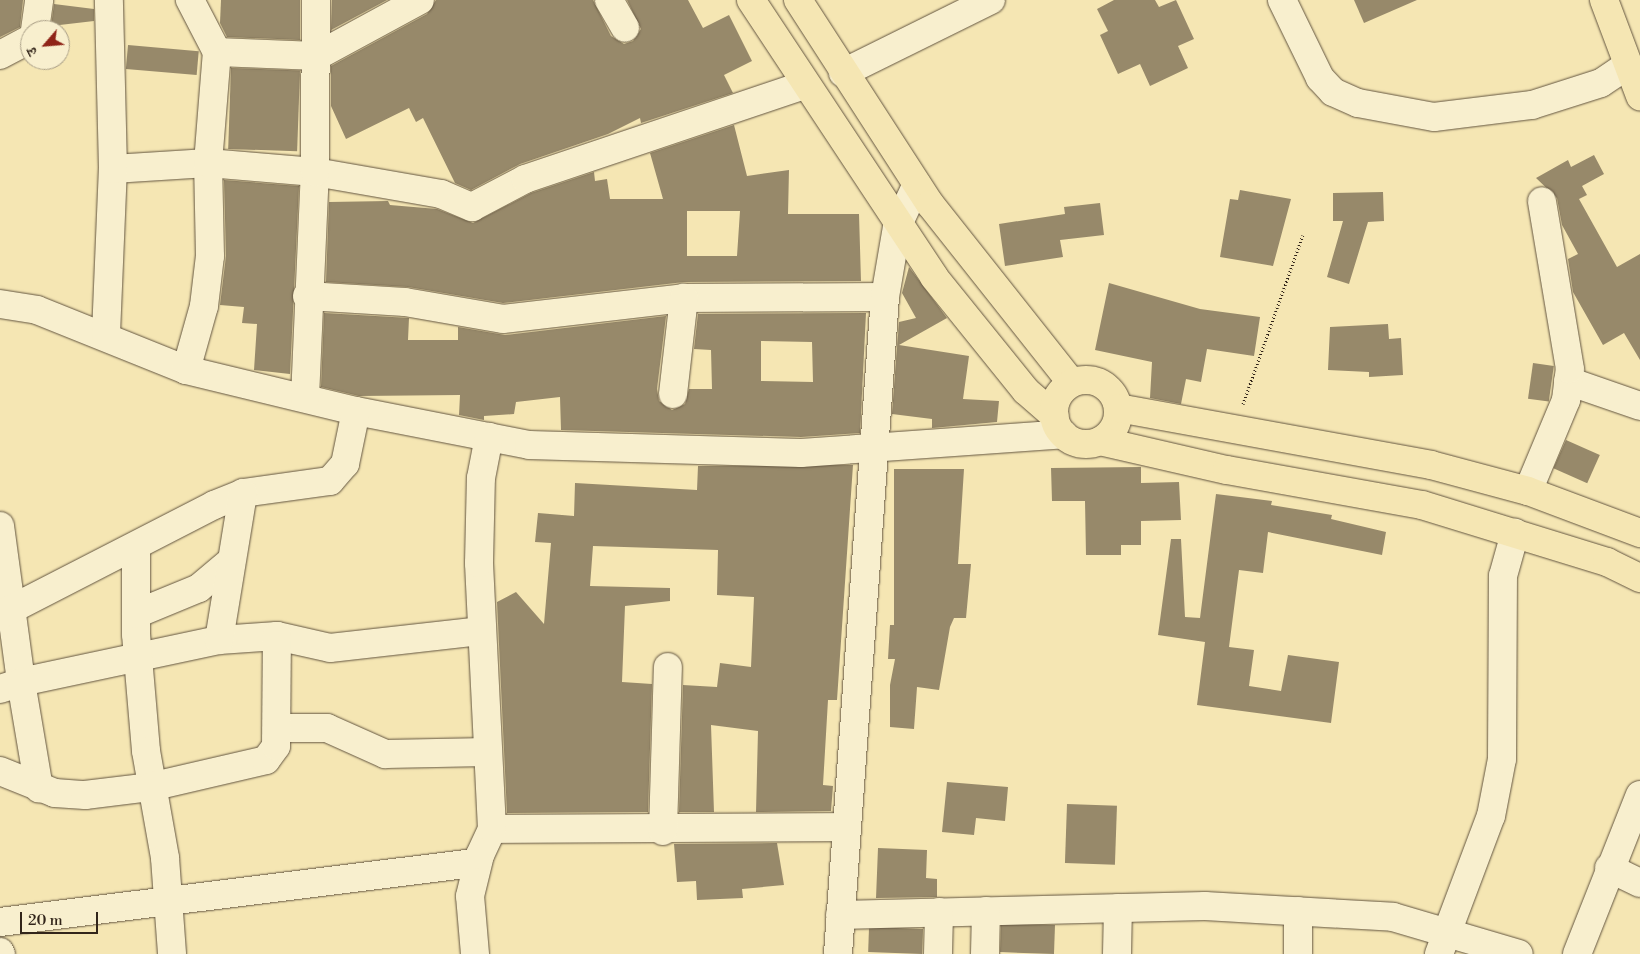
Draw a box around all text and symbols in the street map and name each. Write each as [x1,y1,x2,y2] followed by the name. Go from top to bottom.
[20,20,70,70] north arrow
[23,44,42,59] text: उ
[22,902,100,934] scale bar
[28,911,63,930] text: 20 m

